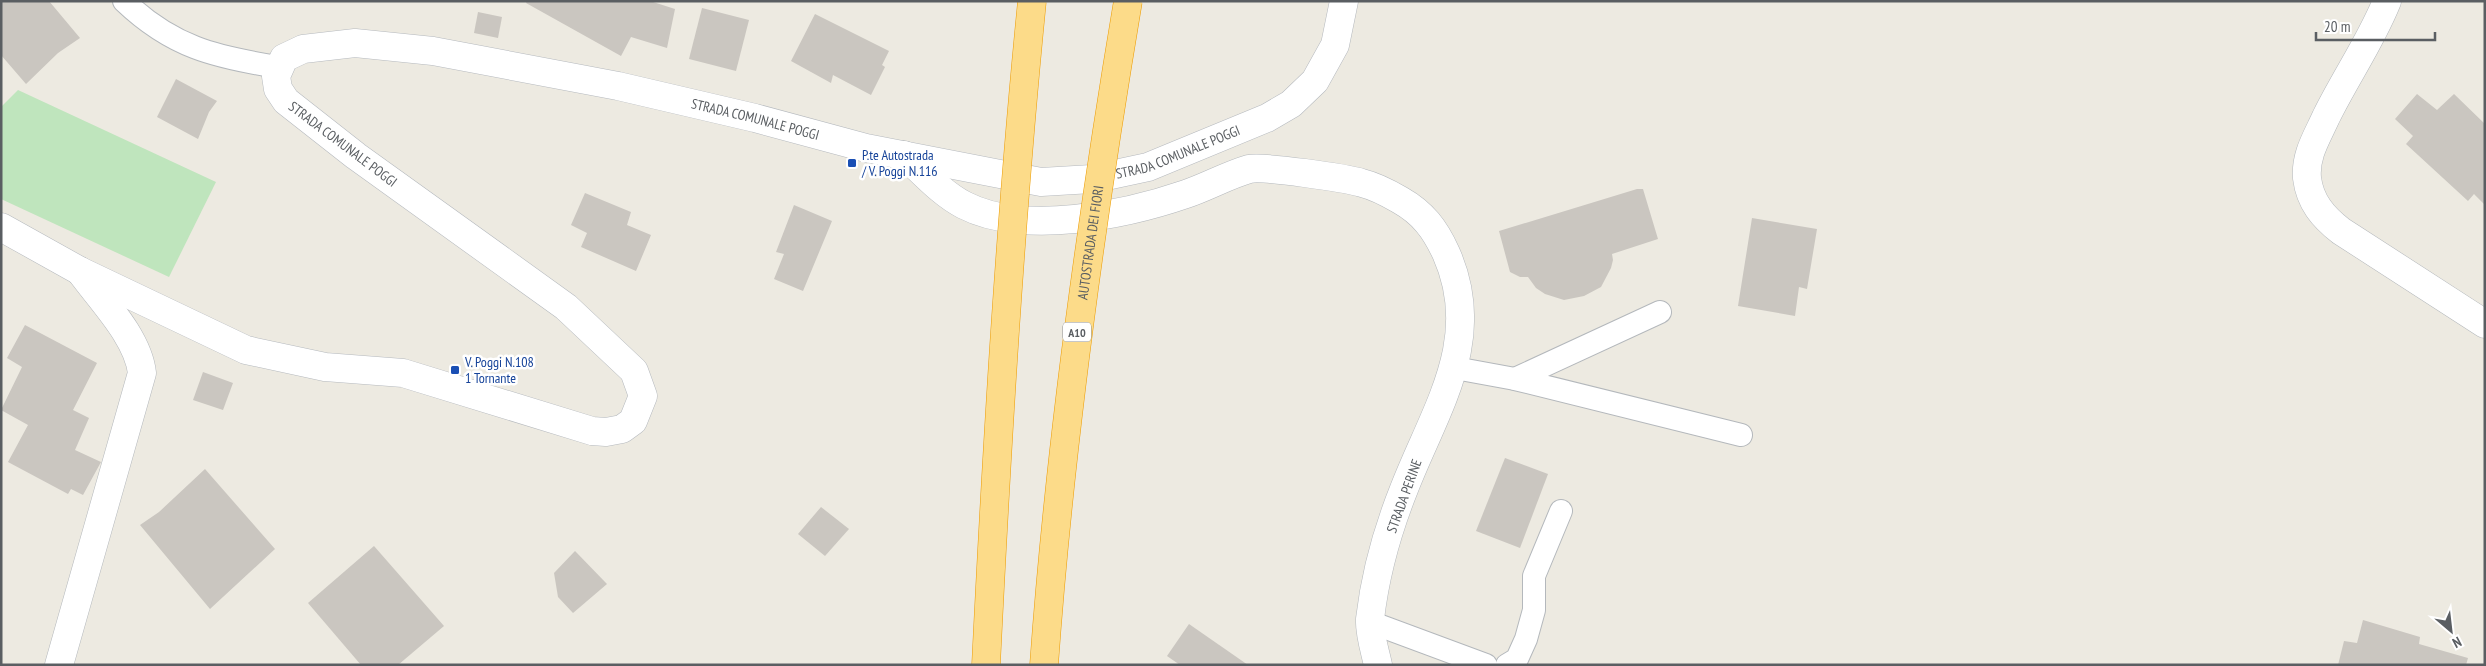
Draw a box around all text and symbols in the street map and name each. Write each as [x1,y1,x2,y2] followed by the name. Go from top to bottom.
[2316,10,2435,42] scale bar
[2324,17,2350,36] text: 20 m
[689,94,821,144] street label: STRADA COMUNALE POGGI
[285,97,401,191] street label: STRADA COMUNALE POGGI
[1114,121,1243,183] street label: STRADA COMUNALE POGGI
[861,146,938,180] place label: P.te Autostrada / V. Poggi N.116
[846,157,858,169] marker: P.te Autostrada / V. Poggi N.116
[1073,184,1107,301] street label: AUTOSTRADA DEI FIORI
[1063,322,1091,342] road number: A10
[464,353,534,387] place label: V. Poggi N.108 1 Tornante
[449,364,461,376] marker: V. Poggi N.108 1 Tornante
[1382,457,1426,535] street label: STRADA PERINE
[2426,606,2476,656] north arrow
[2450,633,2465,652] text: N

